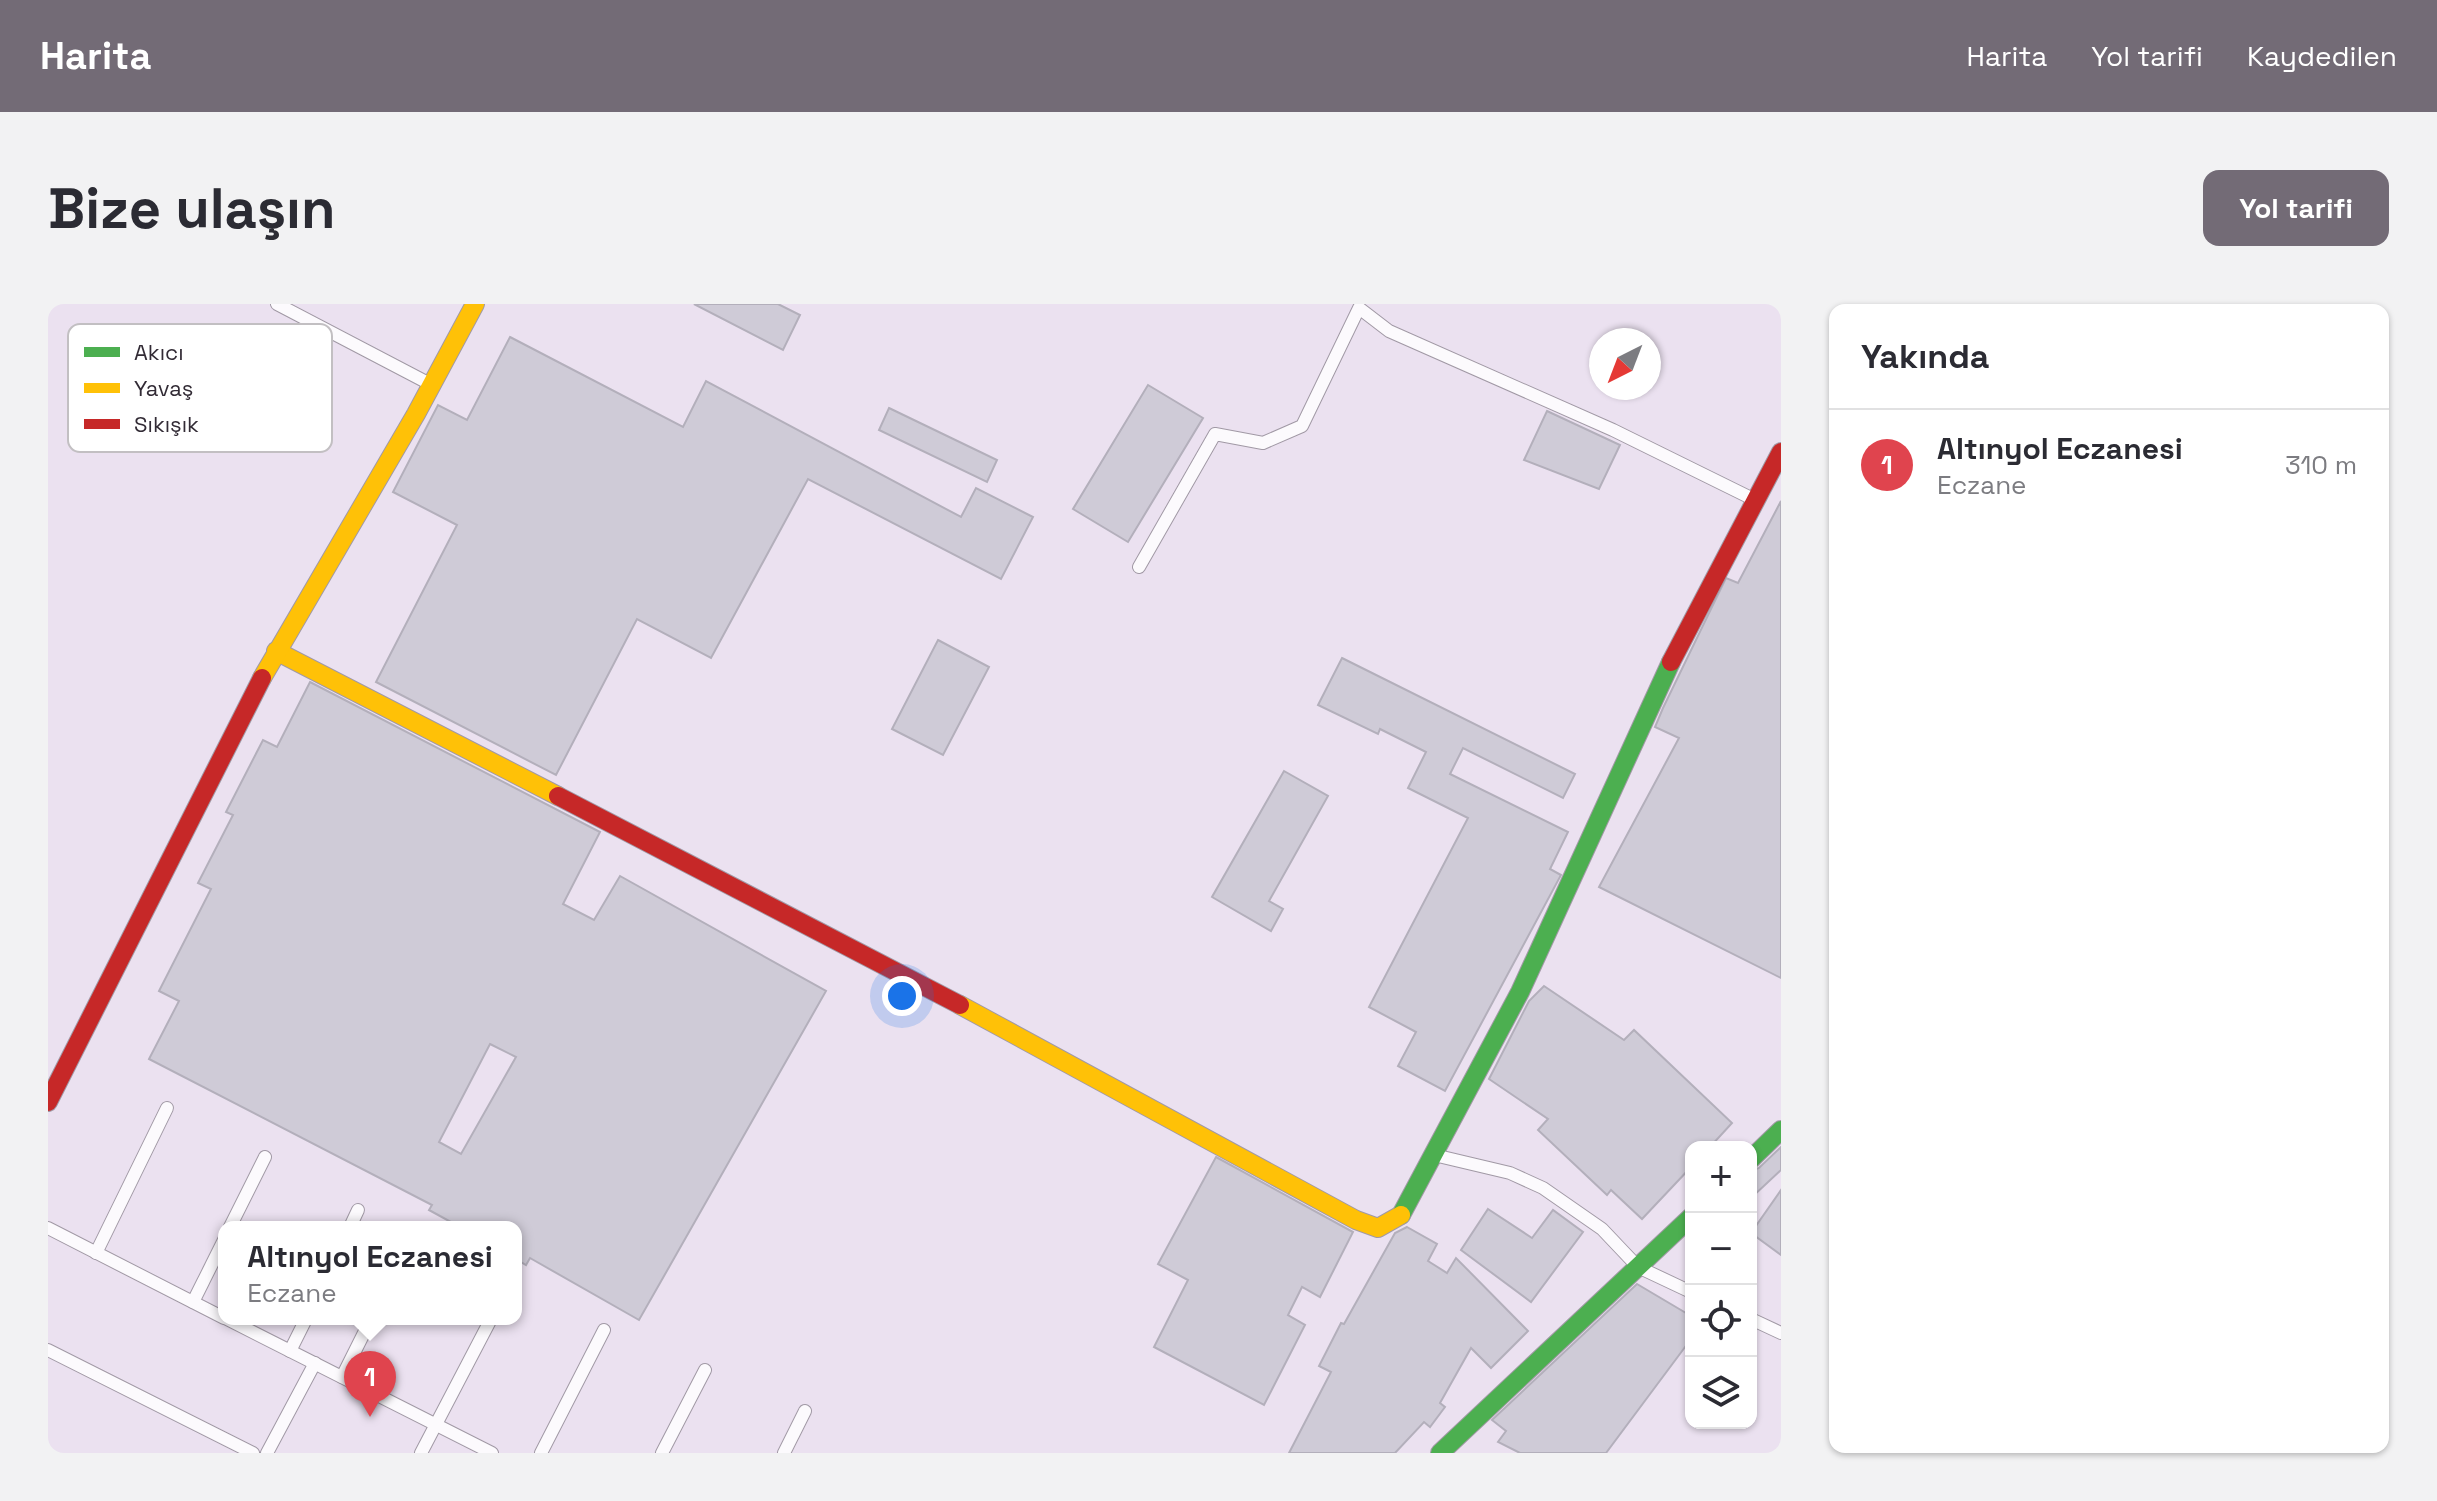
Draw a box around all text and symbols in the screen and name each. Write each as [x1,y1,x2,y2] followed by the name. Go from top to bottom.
[40,32,151,80] text: Harita
[1967,38,2047,74] text: Harita
[2091,38,2203,74] text: Yol tarifi
[2247,38,2397,74] text: Kaydedilen
[2203,170,2389,246] button: Yol tarifi
[48,173,335,244] text: Bize ulaşın
[68,324,332,452] legend
[1589,328,1661,400] north arrow
[1861,335,1990,378] text: Yakında
[134,338,184,366] text: Akıcı
[134,374,193,402] text: Yavaş
[134,410,199,438] text: Sıkışık
[1937,429,2183,468] text: Altınyol Eczanesi
[1881,448,1893,482] text: 1
[2285,448,2357,482] text: 310 m
[1937,468,2026,502] text: Eczane
[882,976,922,1016] your location
[1685,1141,1757,1429] map controls
[1685,1141,1757,1213] button: +
[1685,1213,1757,1285] button: −
[218,1221,522,1325] popup
[247,1237,493,1276] text: Altınyol Eczanesi
[247,1276,337,1310] text: Eczane
[1685,1285,1757,1357] button: locate
[344,1351,396,1417] pin: 1
[1685,1357,1757,1429] button: layers

